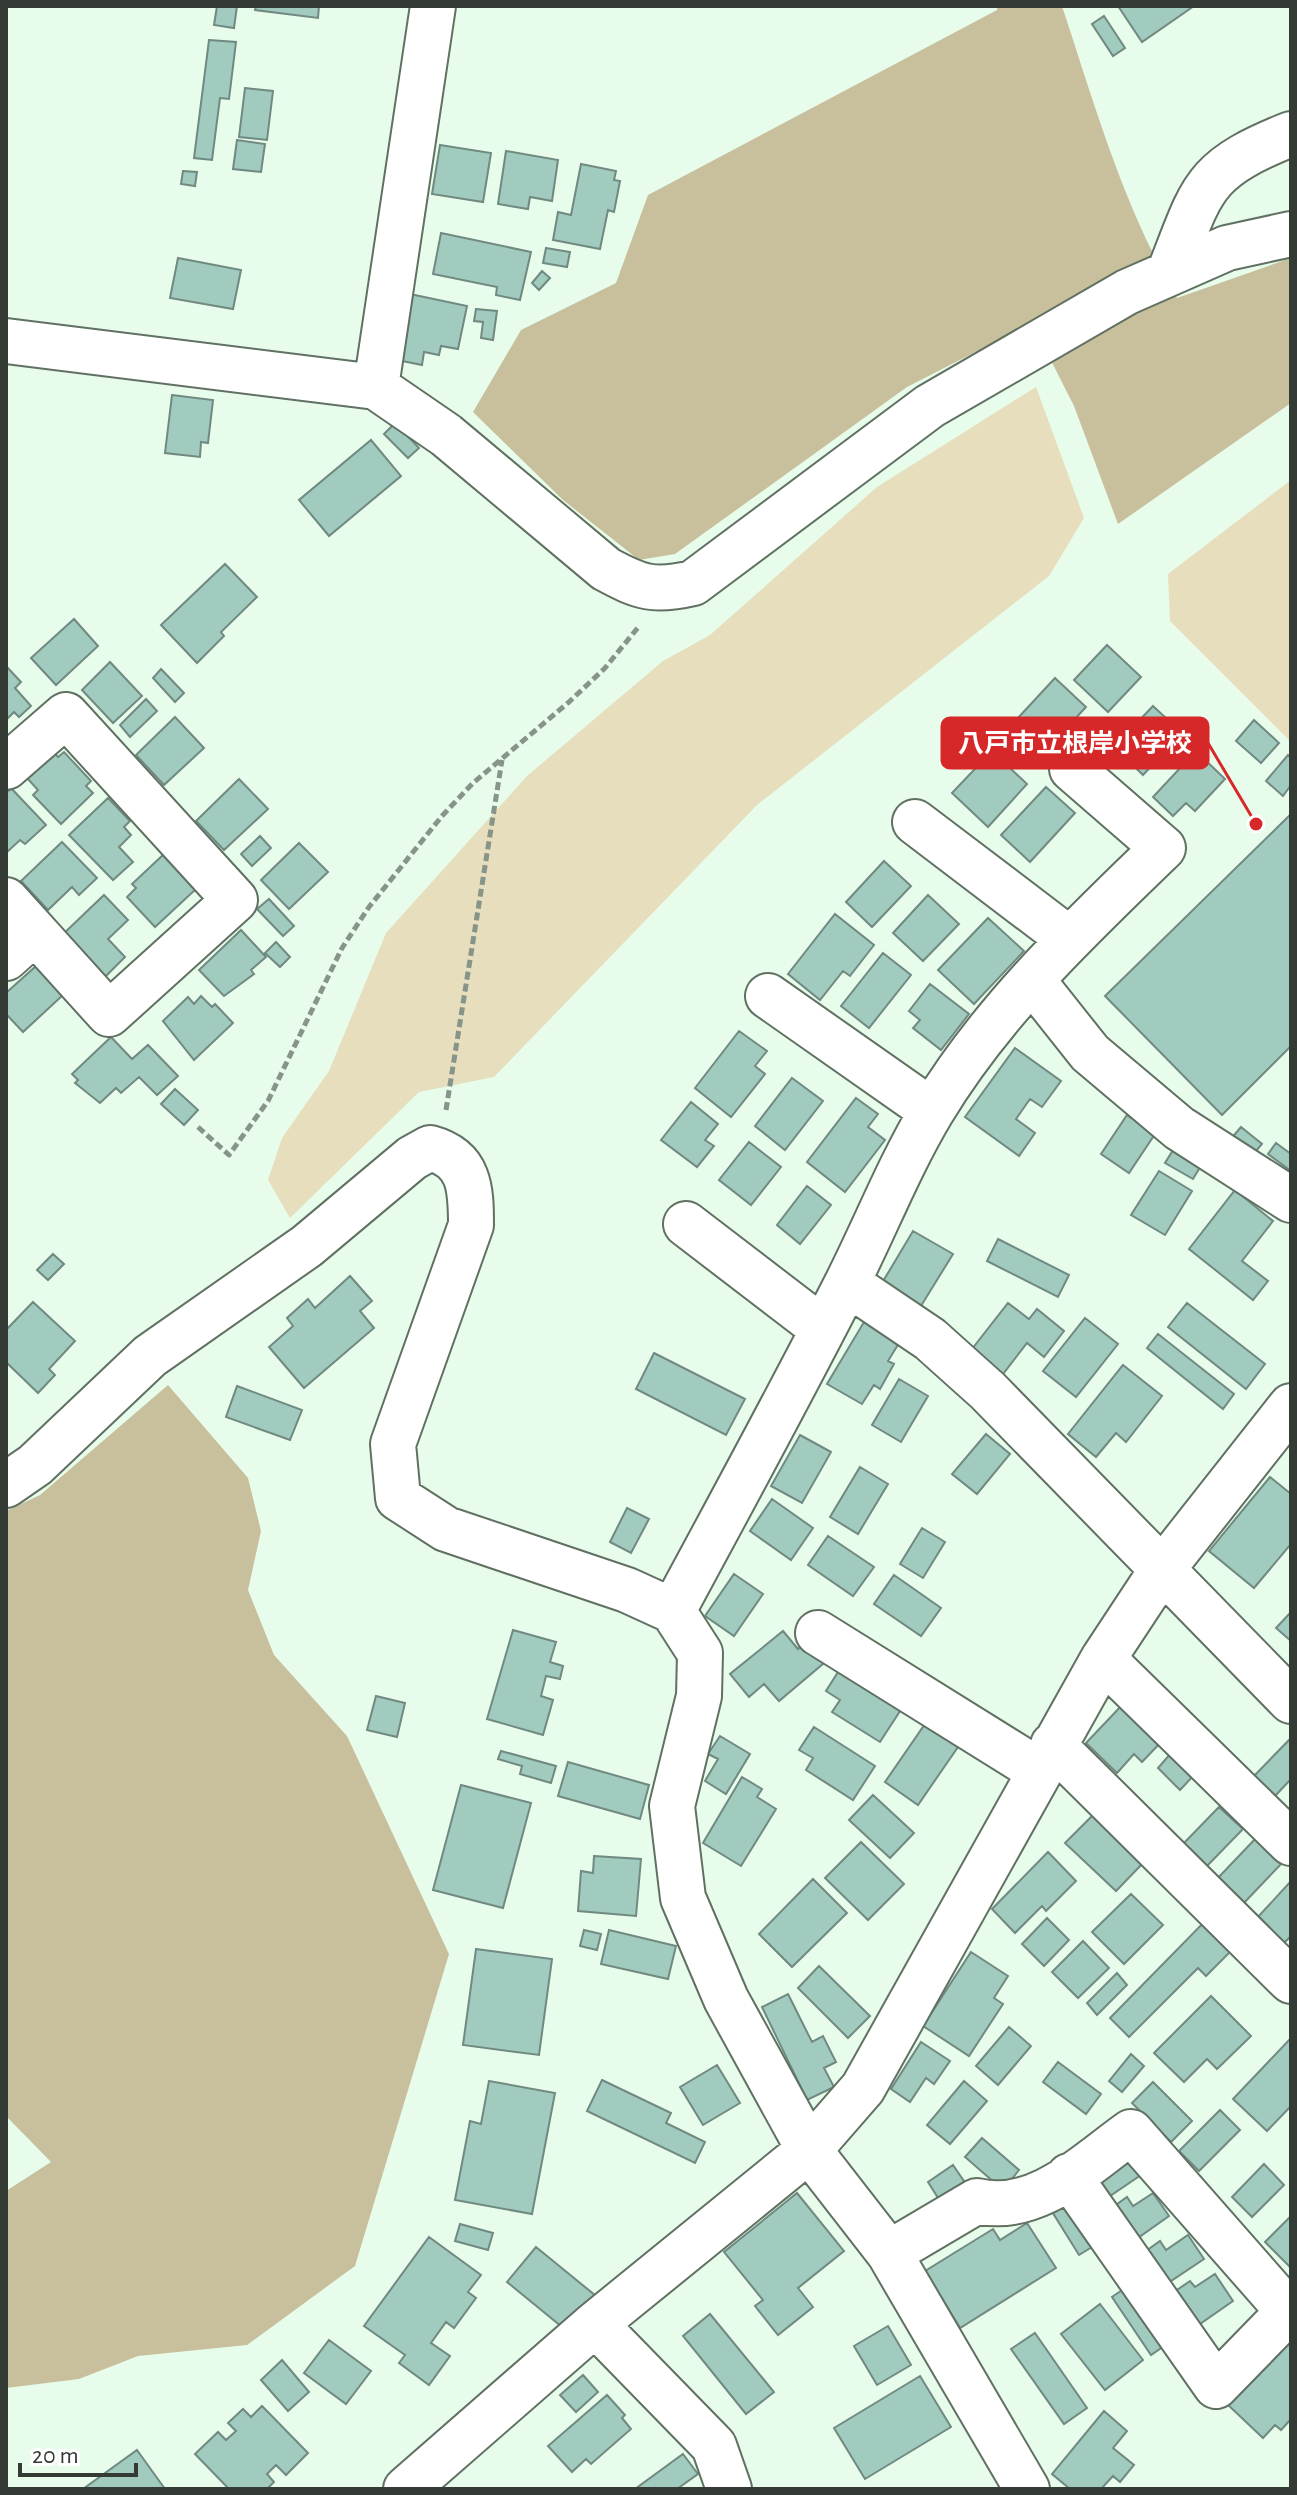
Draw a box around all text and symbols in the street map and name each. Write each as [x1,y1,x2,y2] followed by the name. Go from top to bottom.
[942,718,1208,768] callout: 八戸市立根岸小学校
[958,729,1192,757] text: 八戸市立根岸小学校
[20,2427,136,2477] scale bar
[32,2444,79,2468] text: 20 m

